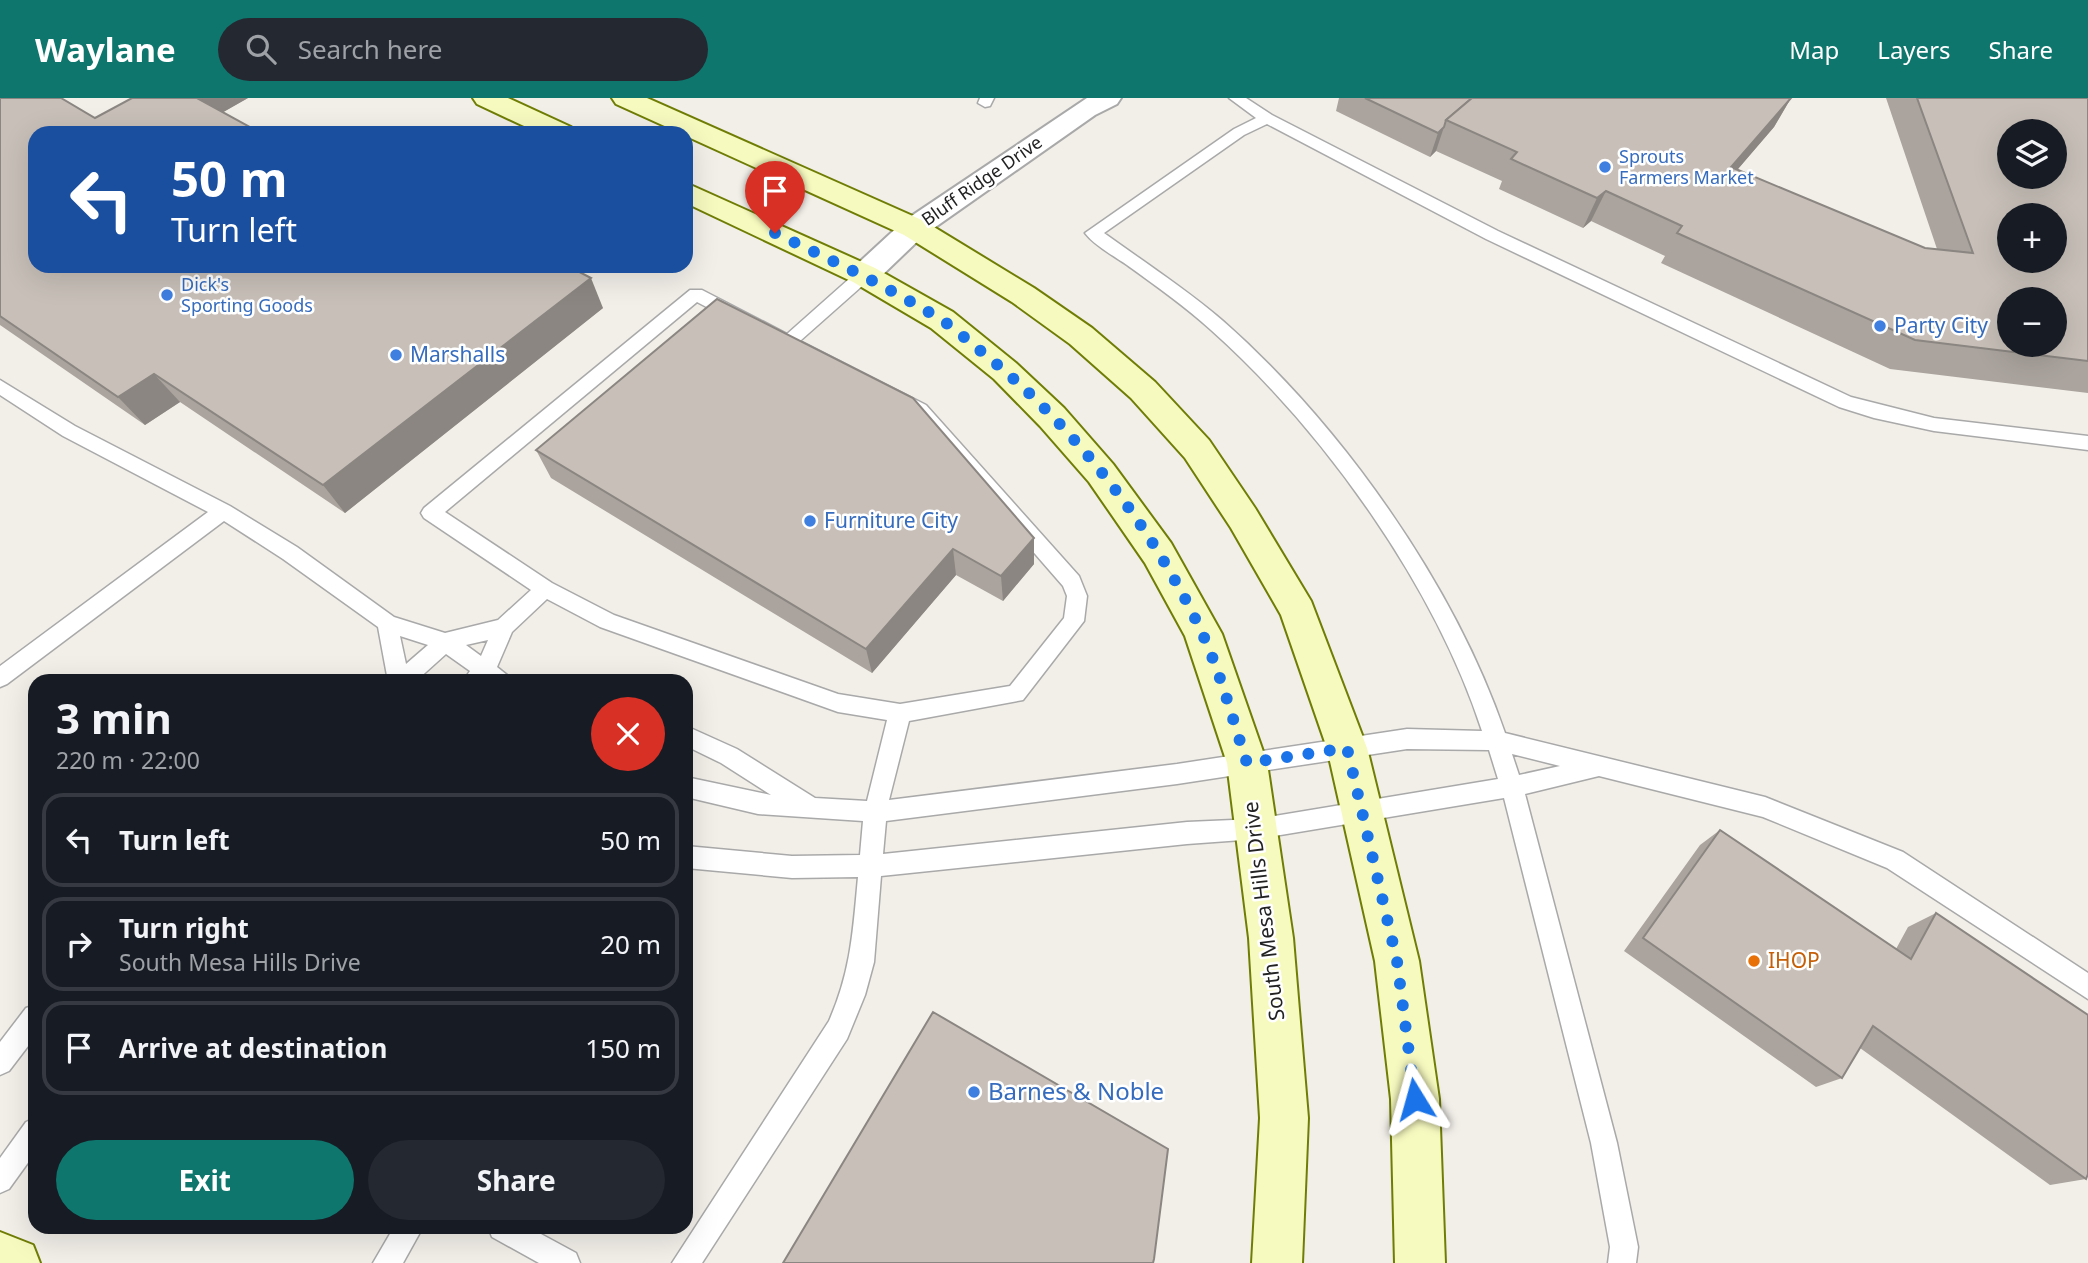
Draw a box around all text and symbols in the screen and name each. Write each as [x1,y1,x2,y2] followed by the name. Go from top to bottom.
[218,18,708,81] search box
[35,27,176,72] text: Waylane
[242,30,280,68] icon: search
[298,31,442,67] text: Search here
[1789,33,1839,66] text: Map
[1877,33,1951,66] text: Layers
[1989,33,2053,66] text: Share
[1997,119,2067,357] map controls
[1997,119,2067,189] button: layers
[916,130,1046,231] street label: Bluff Ridge Drive
[1619,144,1754,189] place label: Sprouts Farmers Market
[171,145,288,211] text: 50 m
[56,154,147,245] icon: left
[1597,159,1613,175] marker: Sprouts Farmers Market
[745,161,805,233] pin
[756,172,794,210] icon: arrive
[1997,203,2067,273] button: +
[171,208,297,251] text: Turn left
[181,272,313,317] place label: Dick's Sporting Goods
[159,287,175,303] marker: Dick's Sporting Goods
[1997,287,2067,357] button: −
[1894,311,1988,339] place label: Party City
[1872,318,1888,334] marker: Party City
[410,340,505,368] place label: Marshalls
[388,347,404,363] marker: Marshalls
[824,506,958,534] place label: Furniture City
[802,513,818,529] marker: Furniture City
[56,689,172,746] text: 3 min
[591,697,665,771] button: close
[56,744,200,776] text: 220 m · 22:00
[1236,800,1290,1022] street label: South Mesa Hills Drive
[60,821,98,859] icon: left
[119,822,230,858] text: Turn left
[600,822,661,858] text: 50 m
[119,910,249,946] text: Turn right
[60,925,98,963] icon: right
[600,926,661,962] text: 20 m
[119,946,361,978] text: South Mesa Hills Drive
[1768,946,1820,974] place label: IHOP
[1746,953,1762,969] marker: IHOP
[60,1029,98,1067] icon: arrive
[119,1030,388,1066] text: Arrive at destination
[585,1030,661,1066] text: 150 m
[1378,1062,1452,1136] position arrow
[988,1074,1164,1107] place label: Barnes & Noble
[966,1084,982,1100] marker: Barnes & Noble
[56,1140,354,1220] button: Exit
[368,1140,665,1220] button: Share

